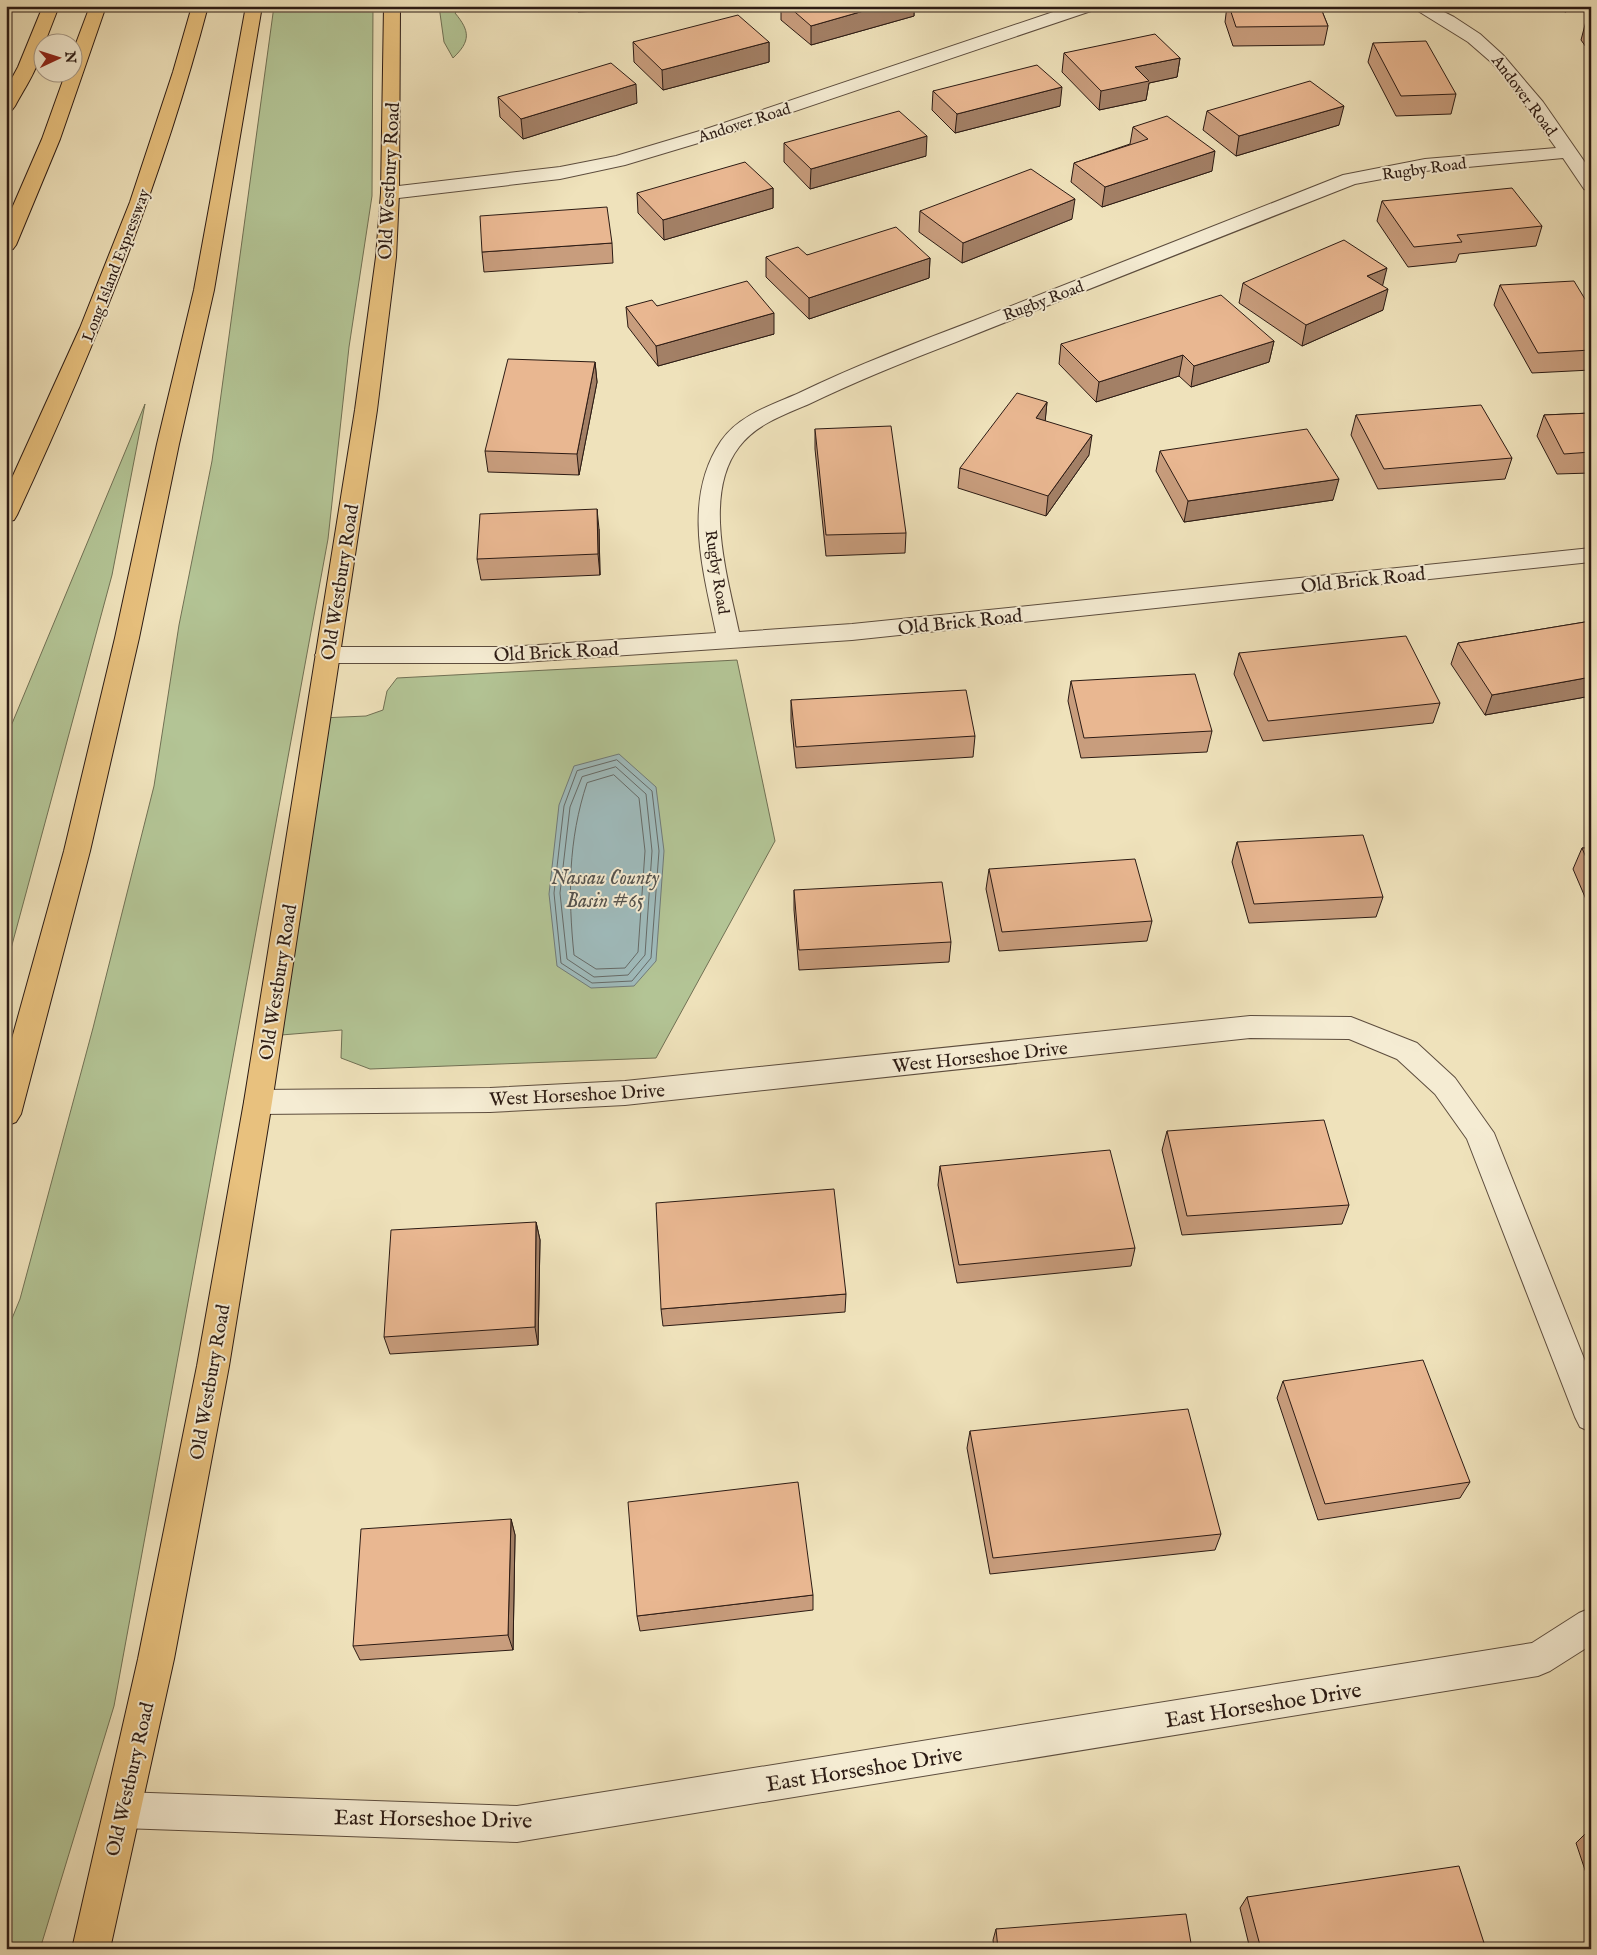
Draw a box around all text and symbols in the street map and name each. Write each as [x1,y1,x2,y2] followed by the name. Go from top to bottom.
[32,32,82,82] north arrow
[61,49,79,64] text: N
[1486,51,1561,141] street label: Andover Road
[695,99,794,149] street label: Andover Road
[374,101,406,260] street label: Old Westbury Road
[1381,154,1468,186] street label: Rugby Road
[78,186,155,345] street label: Long Island Expressway
[1000,277,1087,326] street label: Rugby Road
[317,502,365,662] street label: Old Westbury Road
[699,529,733,616] street label: Rugby Road
[1300,562,1428,599] street label: Old Brick Road
[897,604,1025,641] street label: Old Brick Road
[493,638,620,668] street label: Old Brick Road
[551,866,660,914] water label: Nassau County Basin #65
[255,902,303,1062] street label: Old Westbury Road
[891,1037,1069,1079] street label: West Horseshoe Drive
[489,1079,666,1113] street label: West Horseshoe Drive
[185,1302,237,1462] street label: Old Westbury Road
[1163,1677,1364,1735] street label: East Horseshoe Drive
[102,1699,161,1859] street label: Old Westbury Road
[764,1741,965,1799] street label: East Horseshoe Drive
[334,1804,532,1836] street label: East Horseshoe Drive

